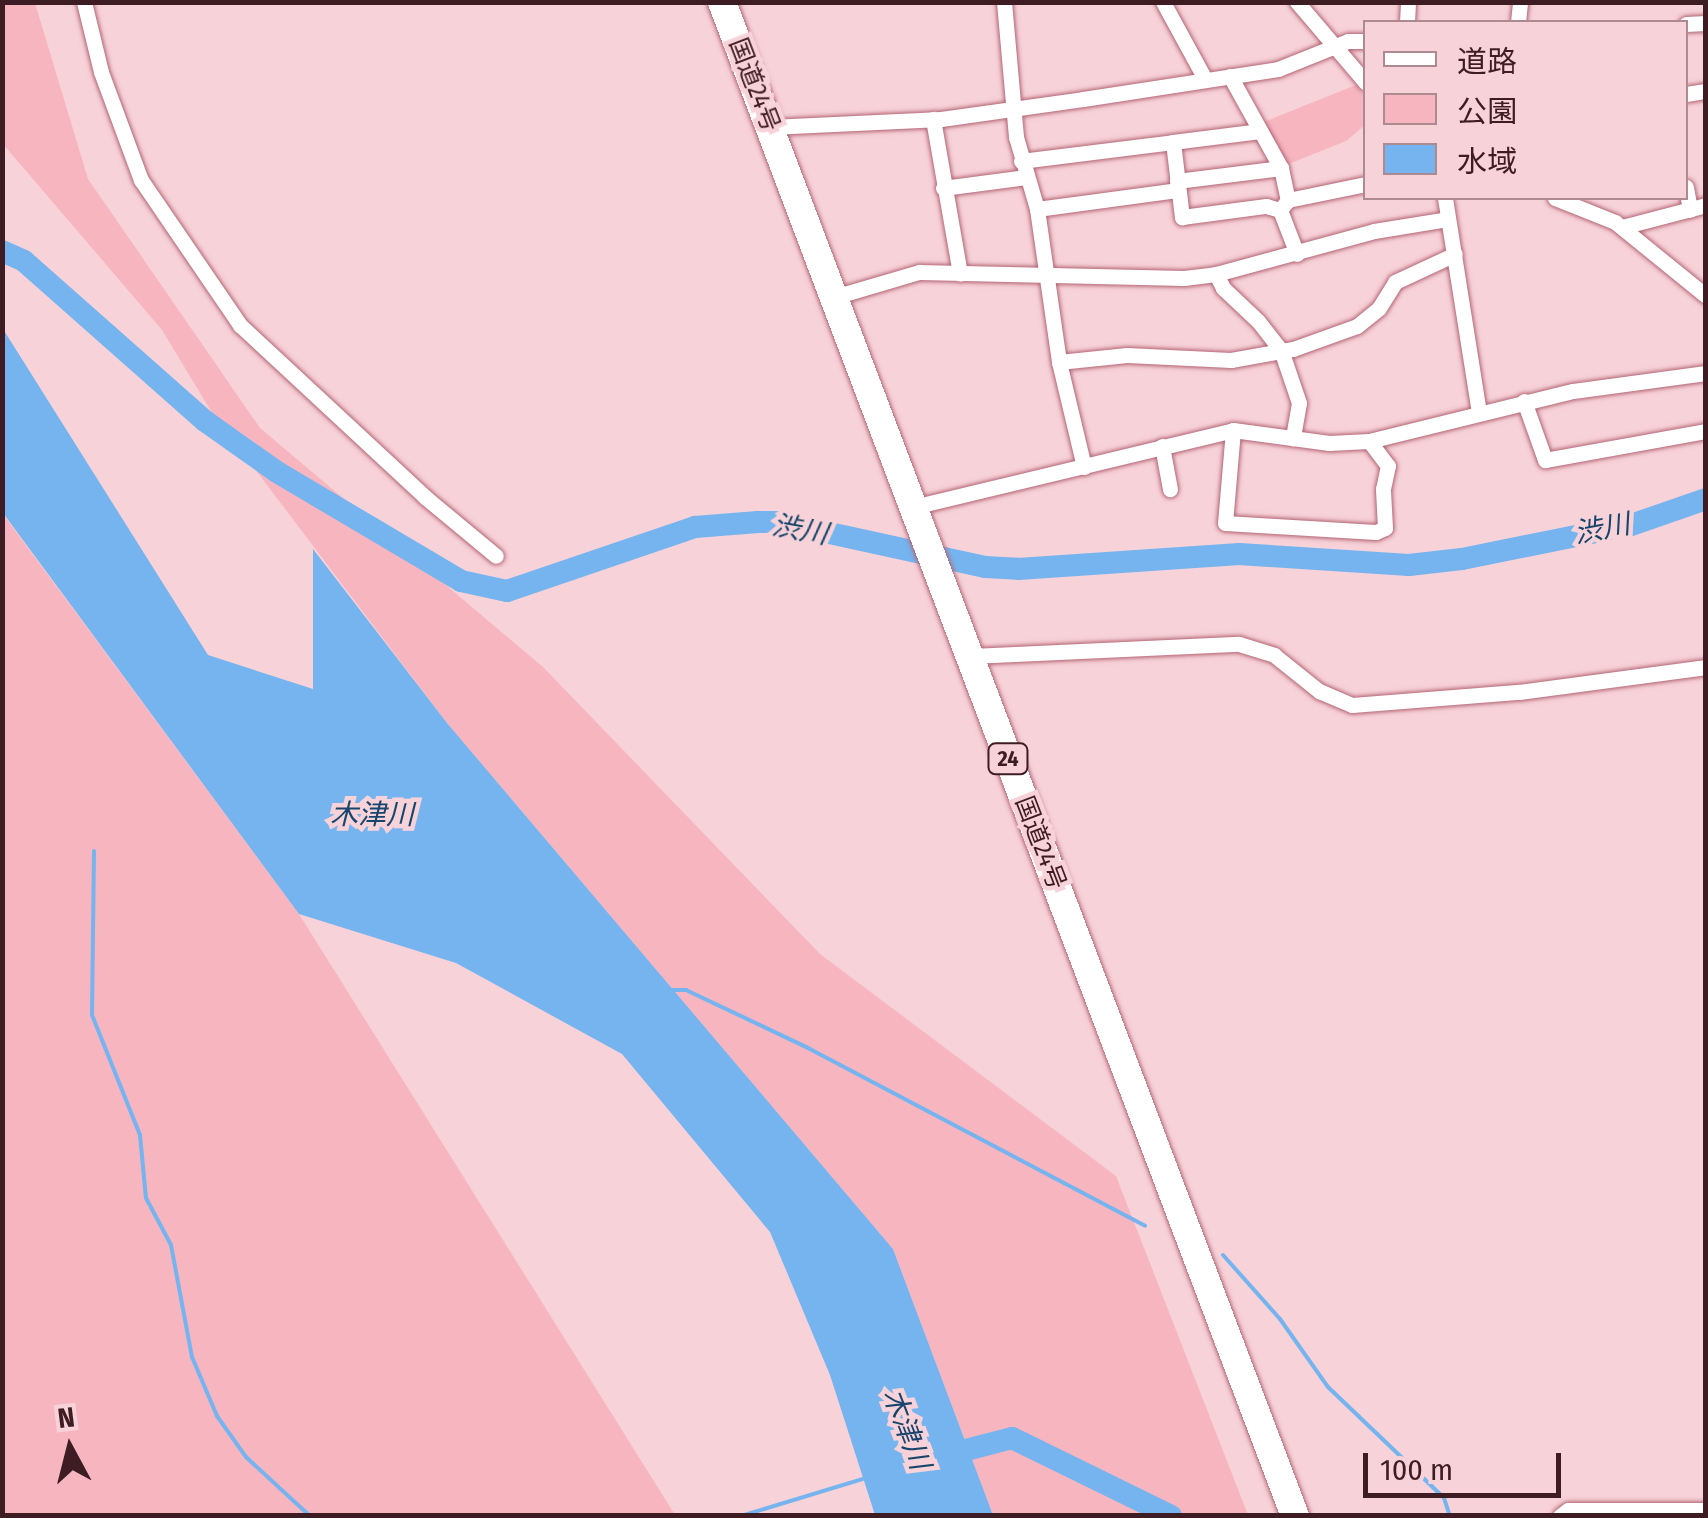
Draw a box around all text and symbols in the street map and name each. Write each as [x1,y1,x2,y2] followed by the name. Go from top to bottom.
[1363,20,1688,200] legend
[723,34,785,136] street label: 国道24号
[1457,44,1517,80] text: 道路
[1457,94,1517,130] text: 公園
[1457,144,1517,180] text: 水域
[1571,507,1633,551] water label: 渋川
[770,509,830,551] water label: 渋川
[986,742,1030,776] road number: 24
[1009,792,1071,894] street label: 国道24号
[330,798,414,832] water label: 木津川
[875,1384,937,1474] water label: 木津川
[20,1398,120,1498] north arrow
[56,1400,77,1435] text: N
[1368,1433,1566,1495] scale bar
[1380,1452,1453,1488] text: 100 m

